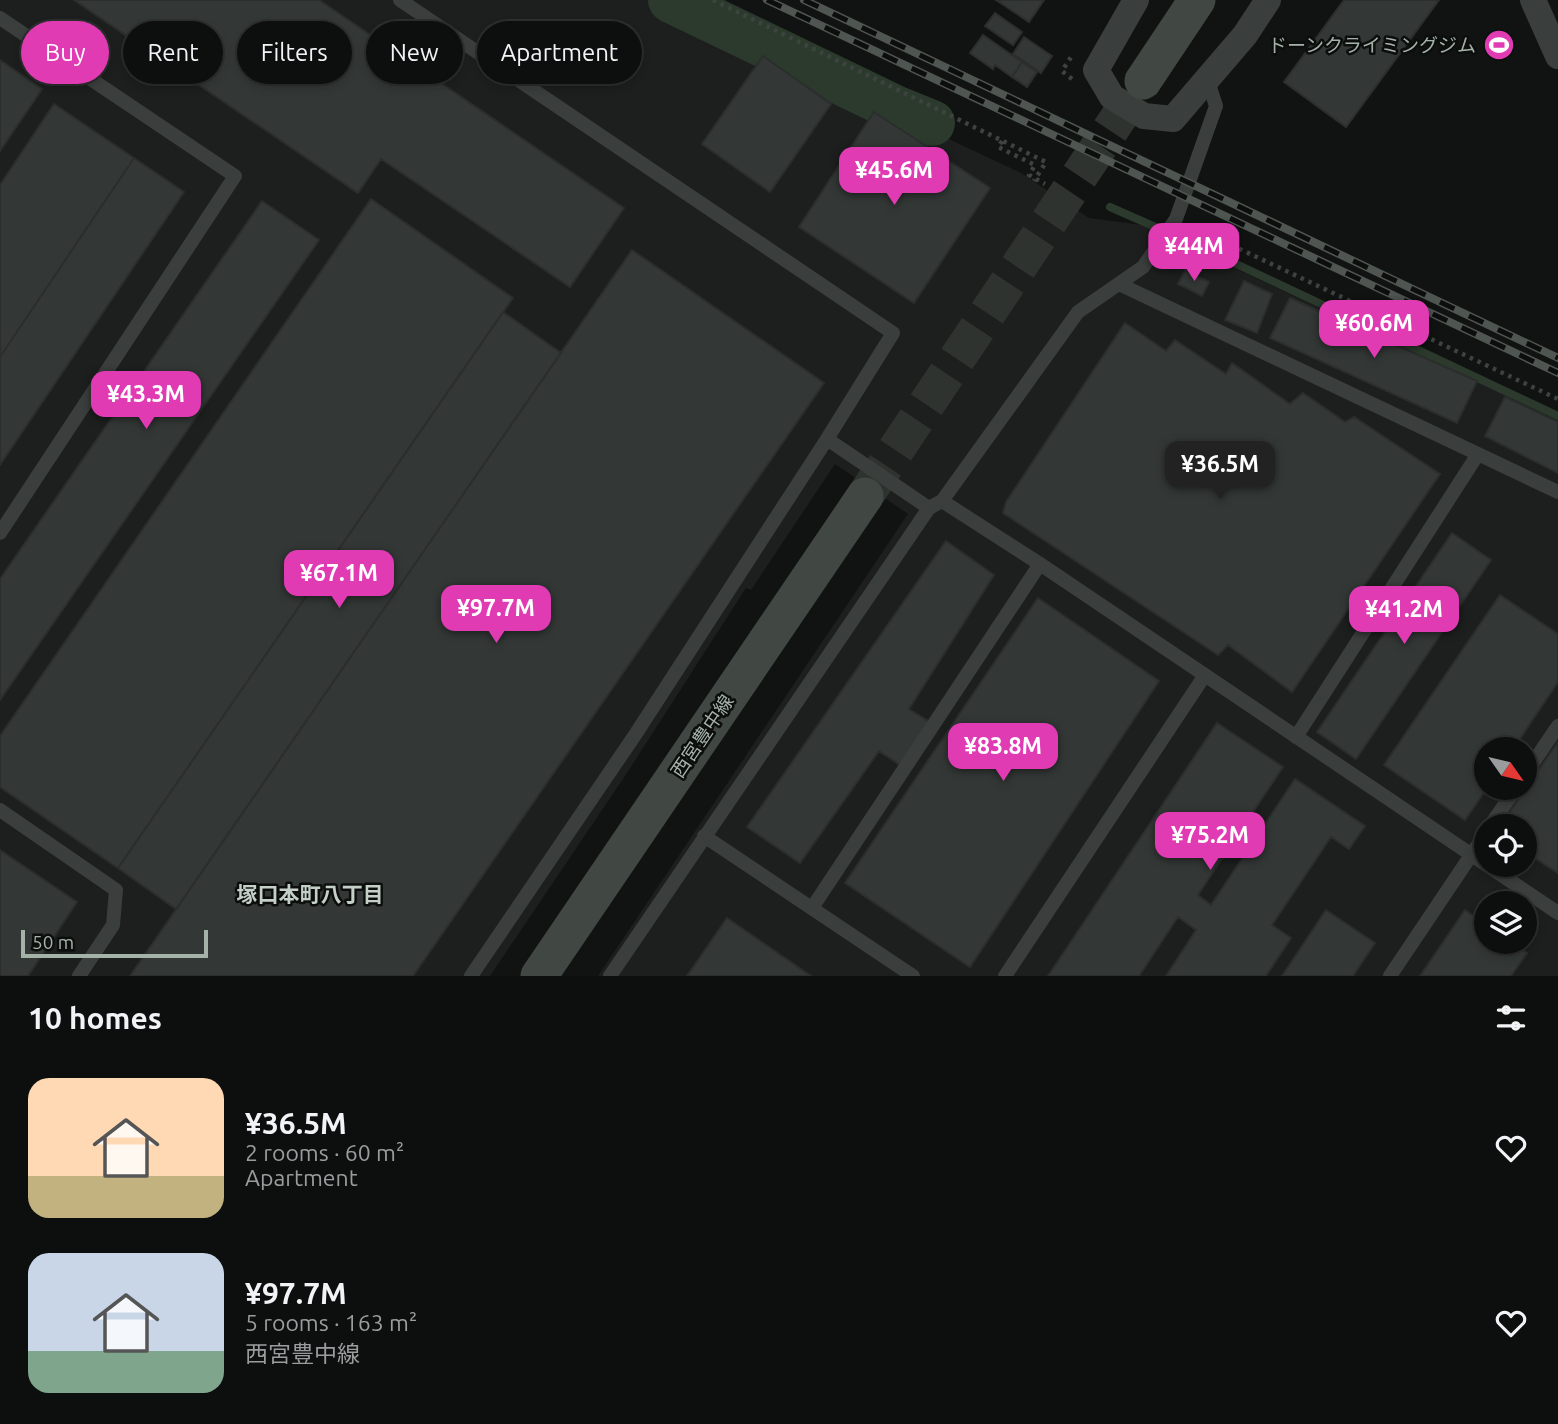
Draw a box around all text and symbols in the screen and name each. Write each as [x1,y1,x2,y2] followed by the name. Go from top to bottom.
[21,21,109,84] chip: Buy
[123,21,223,84] chip: Rent
[237,21,352,84] chip: Filters
[366,21,463,84] chip: New
[477,21,642,84] chip: Apartment
[1482,28,1516,62] sports icon: ドーンクライミングジム
[1268,34,1476,56] place label: ドーンクライミングジム
[837,148,951,207] pin: ¥45.6M
[855,157,933,182] text: ¥45.6M
[1153,224,1235,283] pin: ¥44M
[1164,233,1224,258] text: ¥44M
[1317,300,1431,360] pin: ¥60.6M
[1335,310,1413,335] text: ¥60.6M
[89,372,203,431] pin: ¥43.3M
[107,381,185,406] text: ¥43.3M
[1163,442,1277,501] pin: ¥36.5M
[1181,451,1259,476] text: ¥36.5M
[282,550,396,610] pin: ¥67.1M
[300,560,378,585] text: ¥67.1M
[439,586,553,645] pin: ¥97.7M
[1347,586,1461,646] pin: ¥41.2M
[457,595,535,620] text: ¥97.7M
[1365,596,1443,621] text: ¥41.2M
[666,690,738,782] street label: 西宮豊中線
[946,724,1060,783] pin: ¥83.8M
[964,733,1042,758] text: ¥83.8M
[1474,737,1536,800] north arrow
[1474,737,1537,954] map controls
[1153,812,1267,872] pin: ¥75.2M
[1474,814,1537,877] button: locate
[1171,822,1249,847] text: ¥75.2M
[237,882,384,906] district label: 塚口本町八丁目
[1474,891,1537,954] button: layers
[21,927,208,959] scale bar
[32,931,74,953] text: 50 m
[1492,999,1530,1037] icon: filters
[28,1001,162,1035] text: 10 homes
[84,1106,168,1190] icon: home
[245,1106,347,1140] text: ¥36.5M
[1492,1129,1530,1167] icon: heart
[245,1140,404,1165] text: 2 rooms · 60 m²
[245,1165,358,1190] text: Apartment
[245,1276,347,1310] text: ¥97.7M
[84,1281,168,1365] icon: home
[1492,1304,1530,1342] icon: heart
[245,1310,417,1335] text: 5 rooms · 163 m²
[245,1341,360,1366] text: 西宮豊中線

